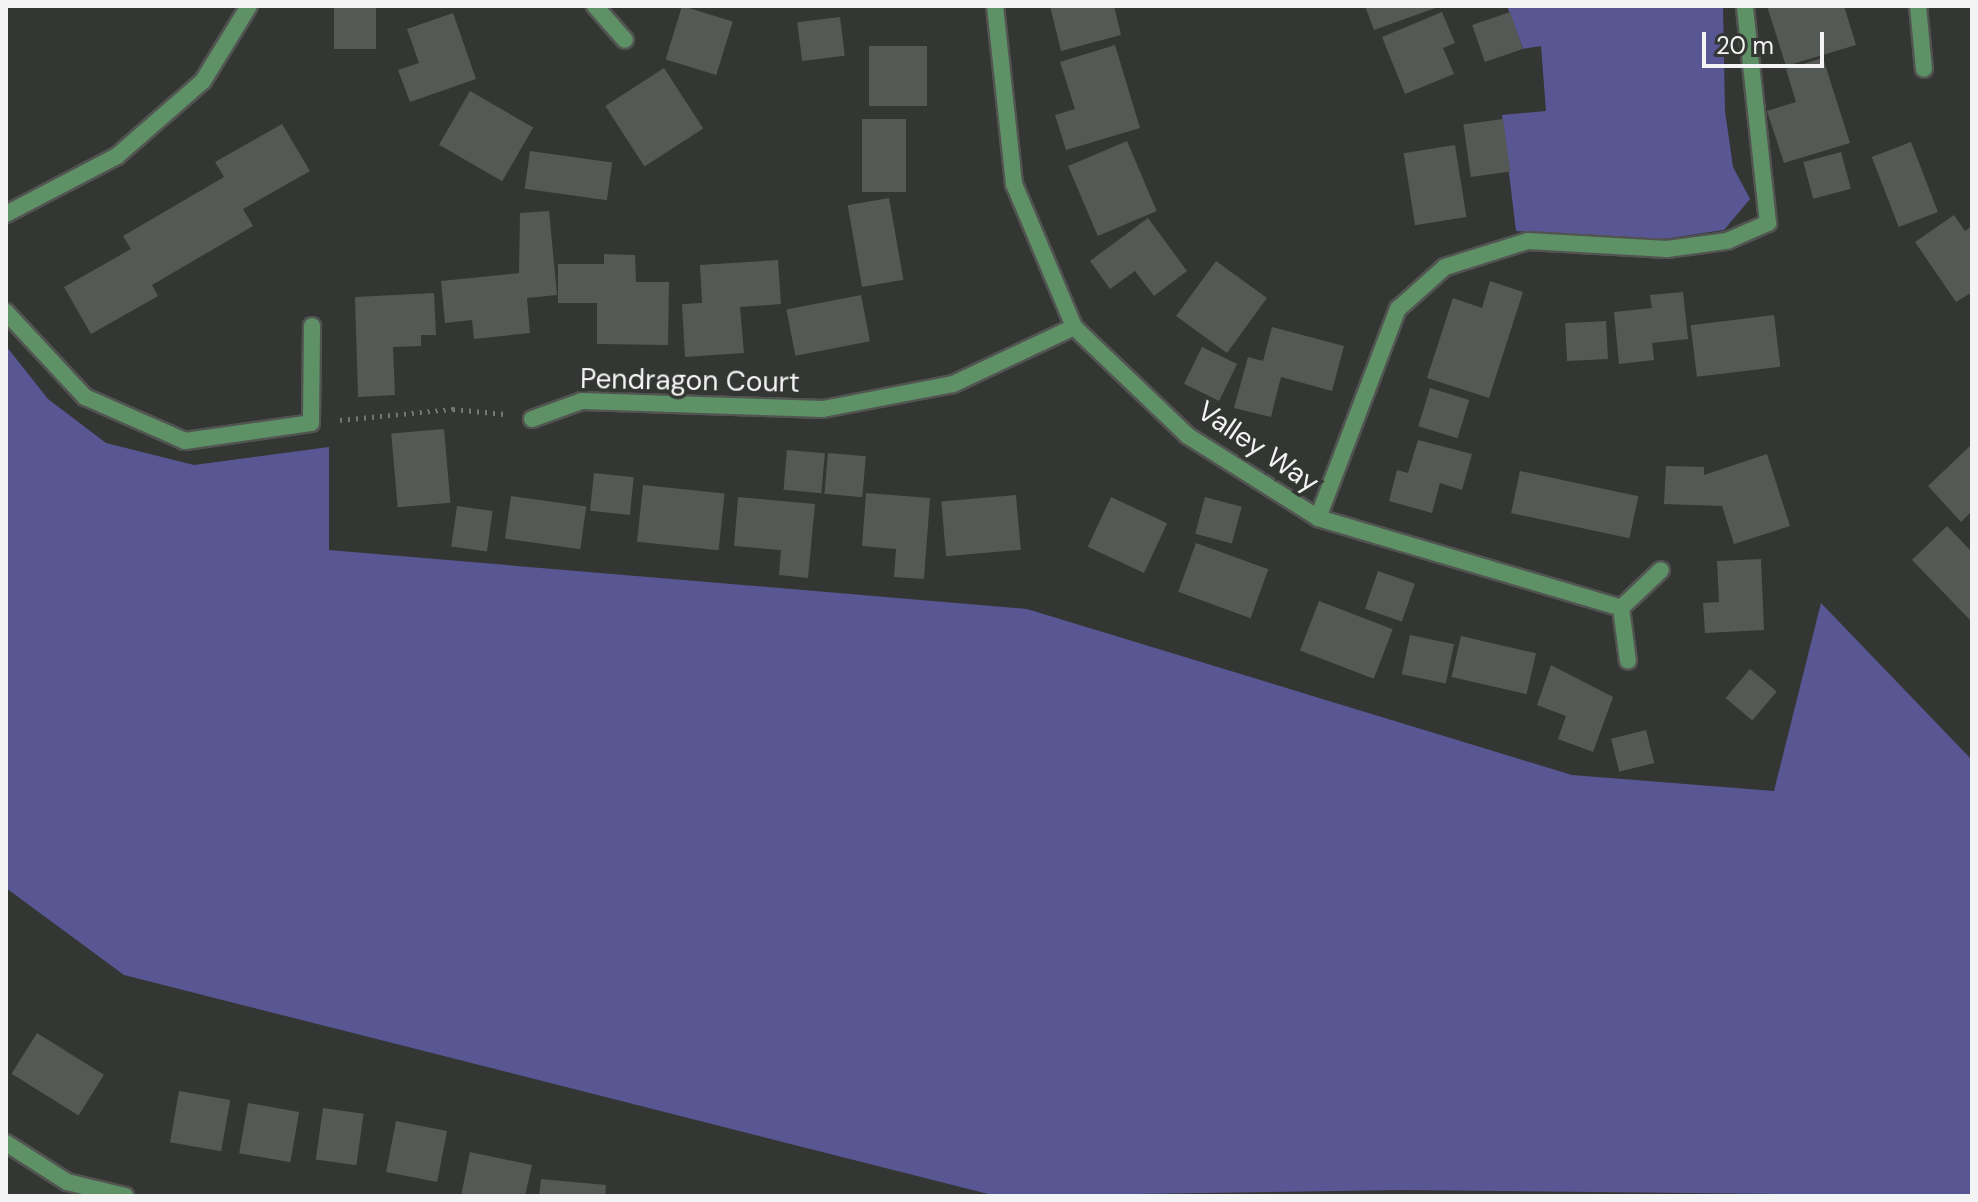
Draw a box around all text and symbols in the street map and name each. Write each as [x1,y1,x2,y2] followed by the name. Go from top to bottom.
[1706,16,1828,66] scale bar
[1716,30,1774,61] text: 20 m
[580,362,800,400] street label: Pendragon Court
[1191,394,1325,500] street label: Valley Way

